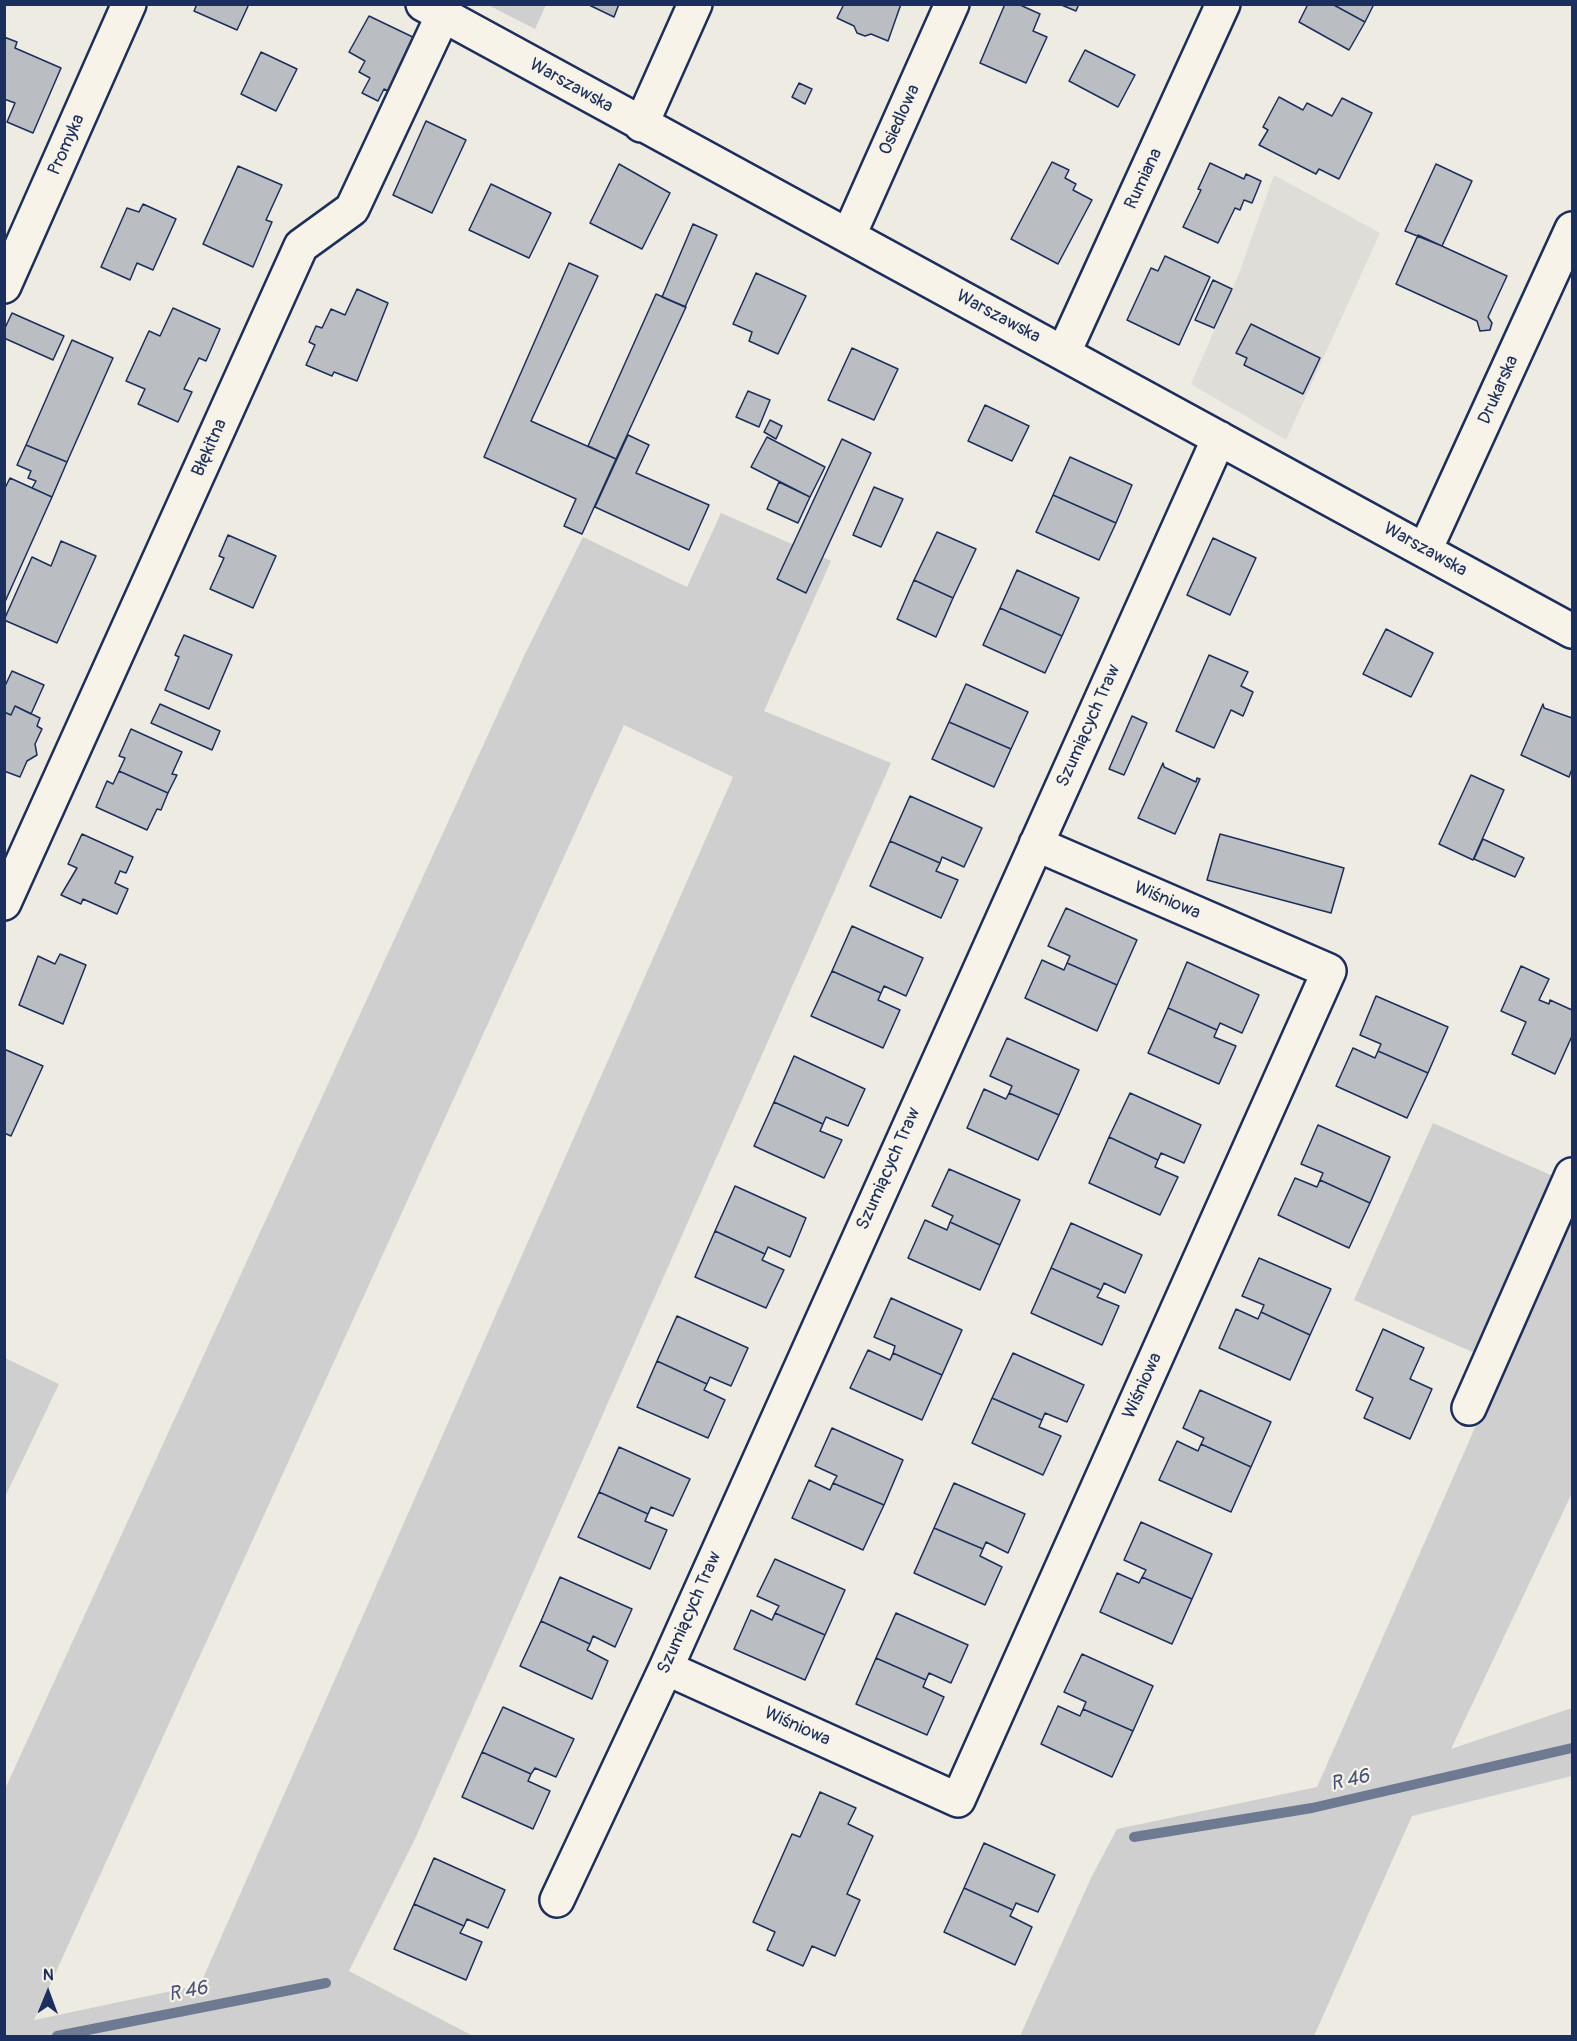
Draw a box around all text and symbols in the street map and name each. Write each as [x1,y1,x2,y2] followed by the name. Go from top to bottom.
[526,54,616,118] street label: Warszawska
[875,82,925,158] street label: Osiedlowa
[44,111,90,179] street label: Promyka
[1121,145,1167,213] street label: Rumiana
[952,286,1044,348] street label: Warszawska
[1474,352,1524,428] street label: Drukarska
[188,416,232,480] street label: Błękitna
[1380,518,1470,582] street label: Warszawska
[1052,661,1126,791] street label: Szumiących Traw
[1131,877,1203,925] street label: Wiśniowa
[852,1104,926,1234] street label: Szumiących Traw
[1119,1350,1167,1422] street label: Wiśniowa
[653,1548,727,1678] street label: Szumiących Traw
[761,1703,833,1751] street label: Wiśniowa
[1328,1765,1372,1797] water label: R 46
[18,1963,78,2023] north arrow
[43,1965,54,1985] text: N
[166,1976,210,2008] water label: R 46

